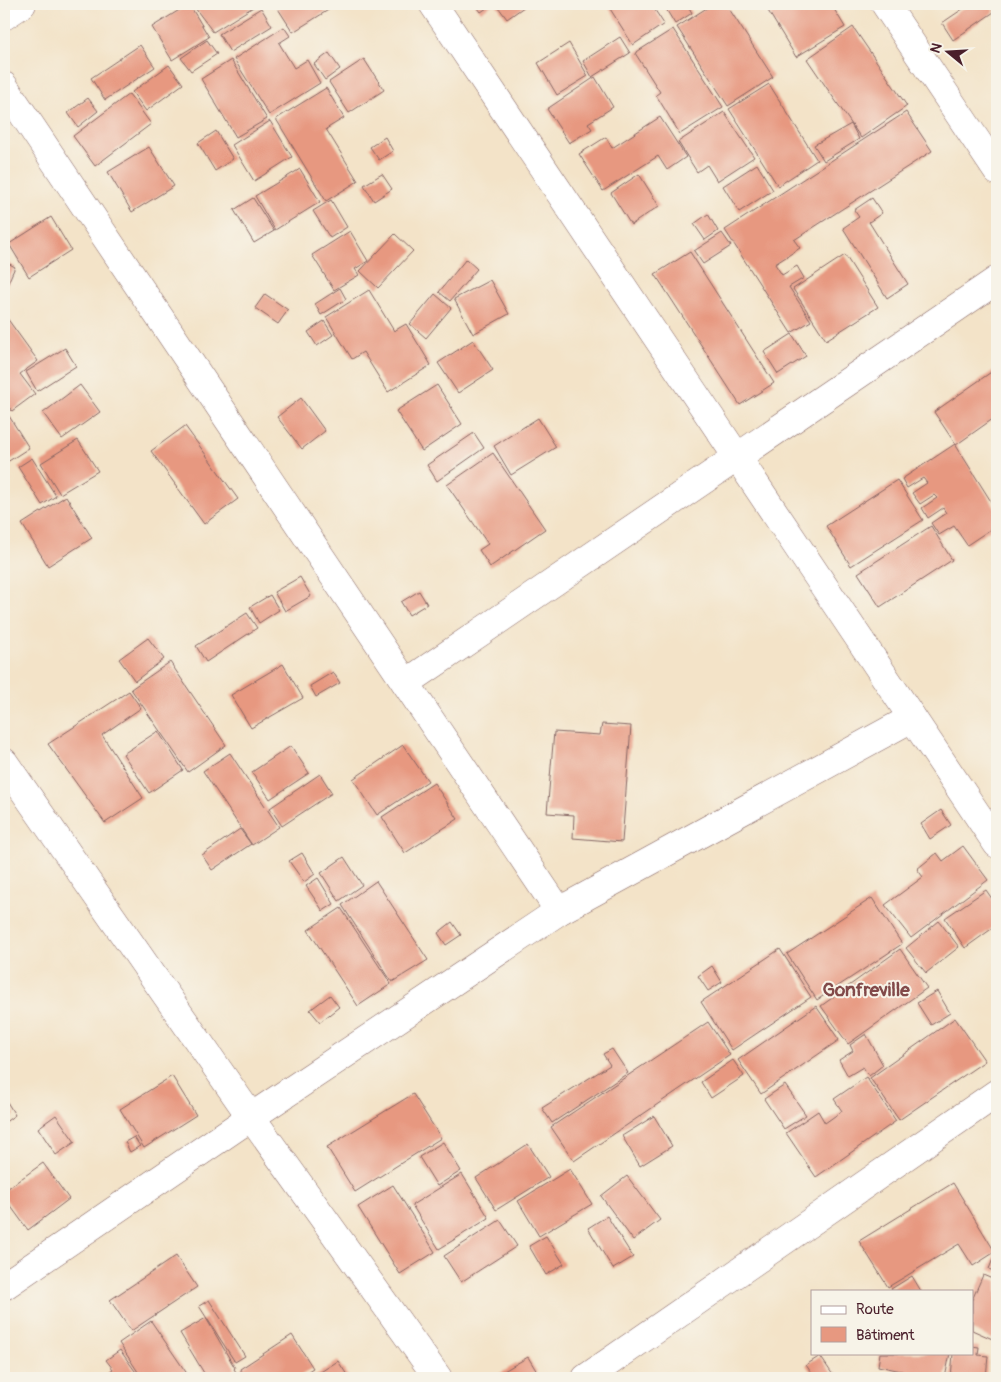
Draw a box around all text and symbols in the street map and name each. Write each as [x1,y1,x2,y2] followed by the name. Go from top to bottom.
[924,28,974,78] north arrow
[927,41,946,55] text: N
[822,978,910,1002] district label: Gonfreville
[811,1290,974,1354] legend
[856,1300,894,1319] text: Route
[856,1326,916,1345] text: Bâtiment

